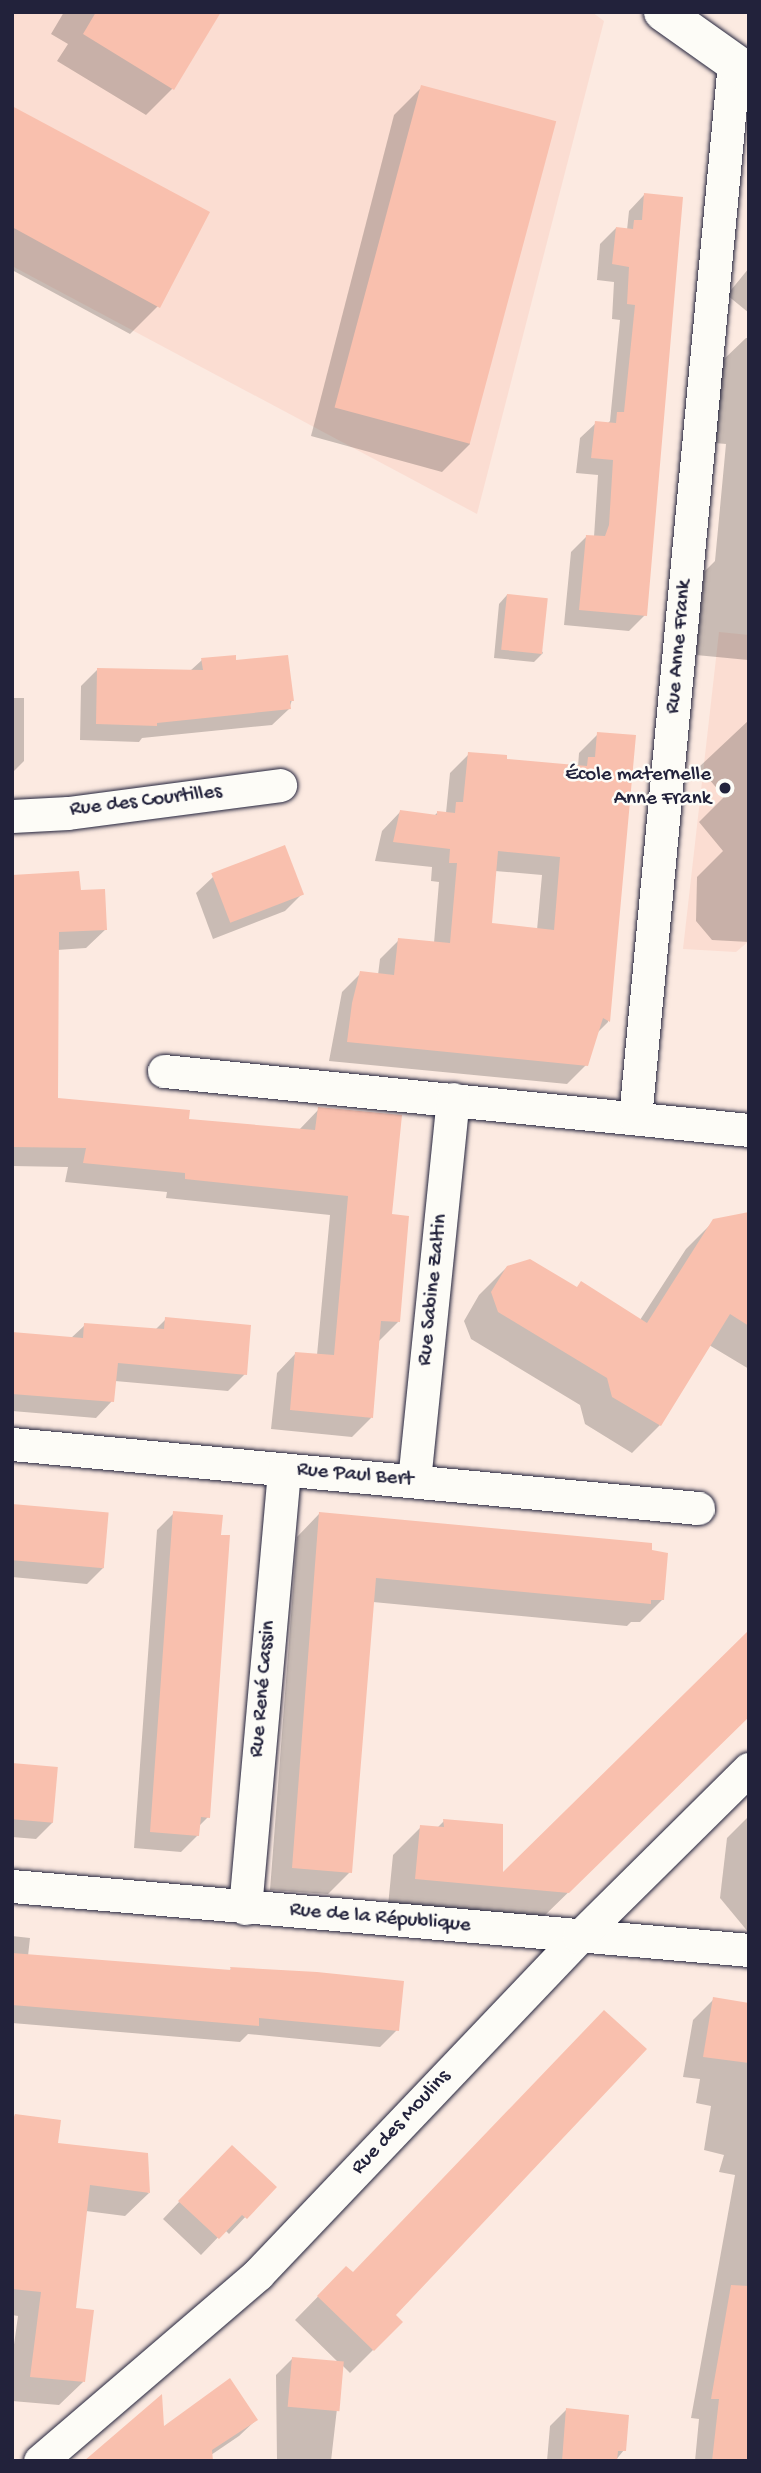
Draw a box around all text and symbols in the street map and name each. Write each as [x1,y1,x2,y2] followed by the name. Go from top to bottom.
[662,579,698,715] street label: Rue Anne Frank
[565,763,711,813] place label: École maternelle Anne Frank
[69,780,223,824] street label: Rue des Courtilles
[717,780,733,796] marker: École maternelle Anne Frank
[414,1213,454,1367] street label: Rue Sabine Zaltin
[296,1458,414,1494] street label: Rue Paul Bert
[245,1619,283,1759] street label: Rue René Cassin
[288,1899,472,1939] street label: Rue de la République
[347,2065,457,2181] street label: Rue des Moulins

